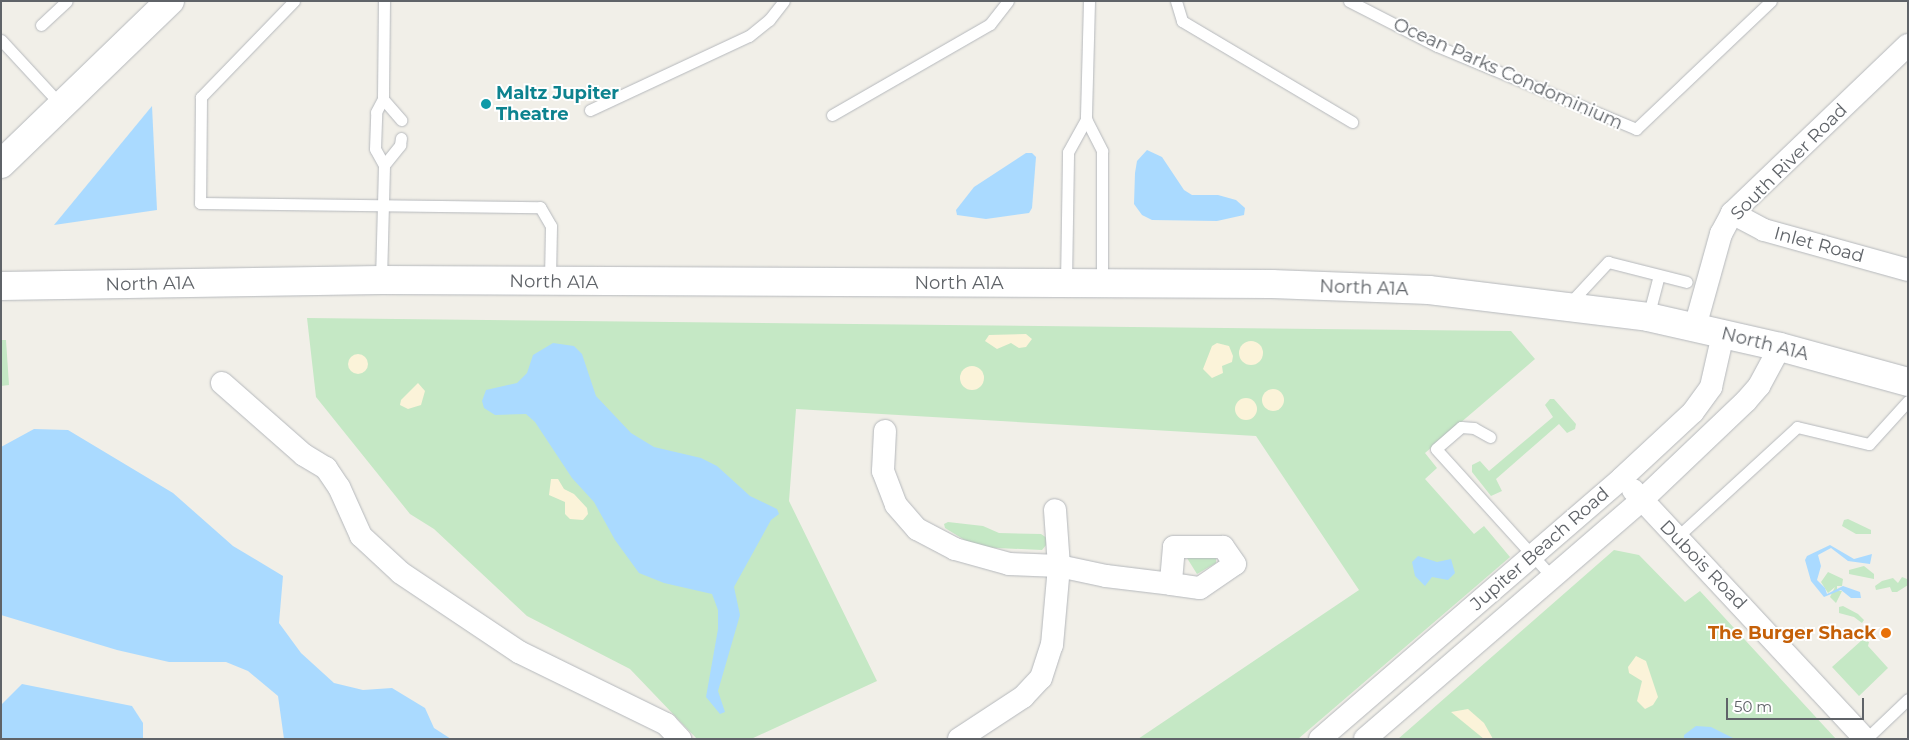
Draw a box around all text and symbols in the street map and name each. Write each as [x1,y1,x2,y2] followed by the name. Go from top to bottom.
[1390,14,1626,134] street label: Ocean Parks Condominium
[496,83,619,126] place label: Maltz Jupiter Theatre
[480,98,492,110] marker: Maltz Jupiter Theatre
[1726,99,1852,225] street label: South River Road
[1772,223,1866,267] street label: Inlet Road
[509,270,599,294] street label: North A1A
[105,272,195,296] street label: North A1A
[914,272,1004,294] street label: North A1A
[1319,276,1409,300] street label: North A1A
[1719,323,1811,365] street label: North A1A
[1466,483,1614,615] street label: Jupiter Beach Road
[1655,516,1751,614] street label: Dubois Road
[1708,622,1876,644] place label: The Burger Shack
[1880,627,1892,639] marker: The Burger Shack
[1729,688,1866,720] scale bar
[1734,697,1772,716] text: 50 m

